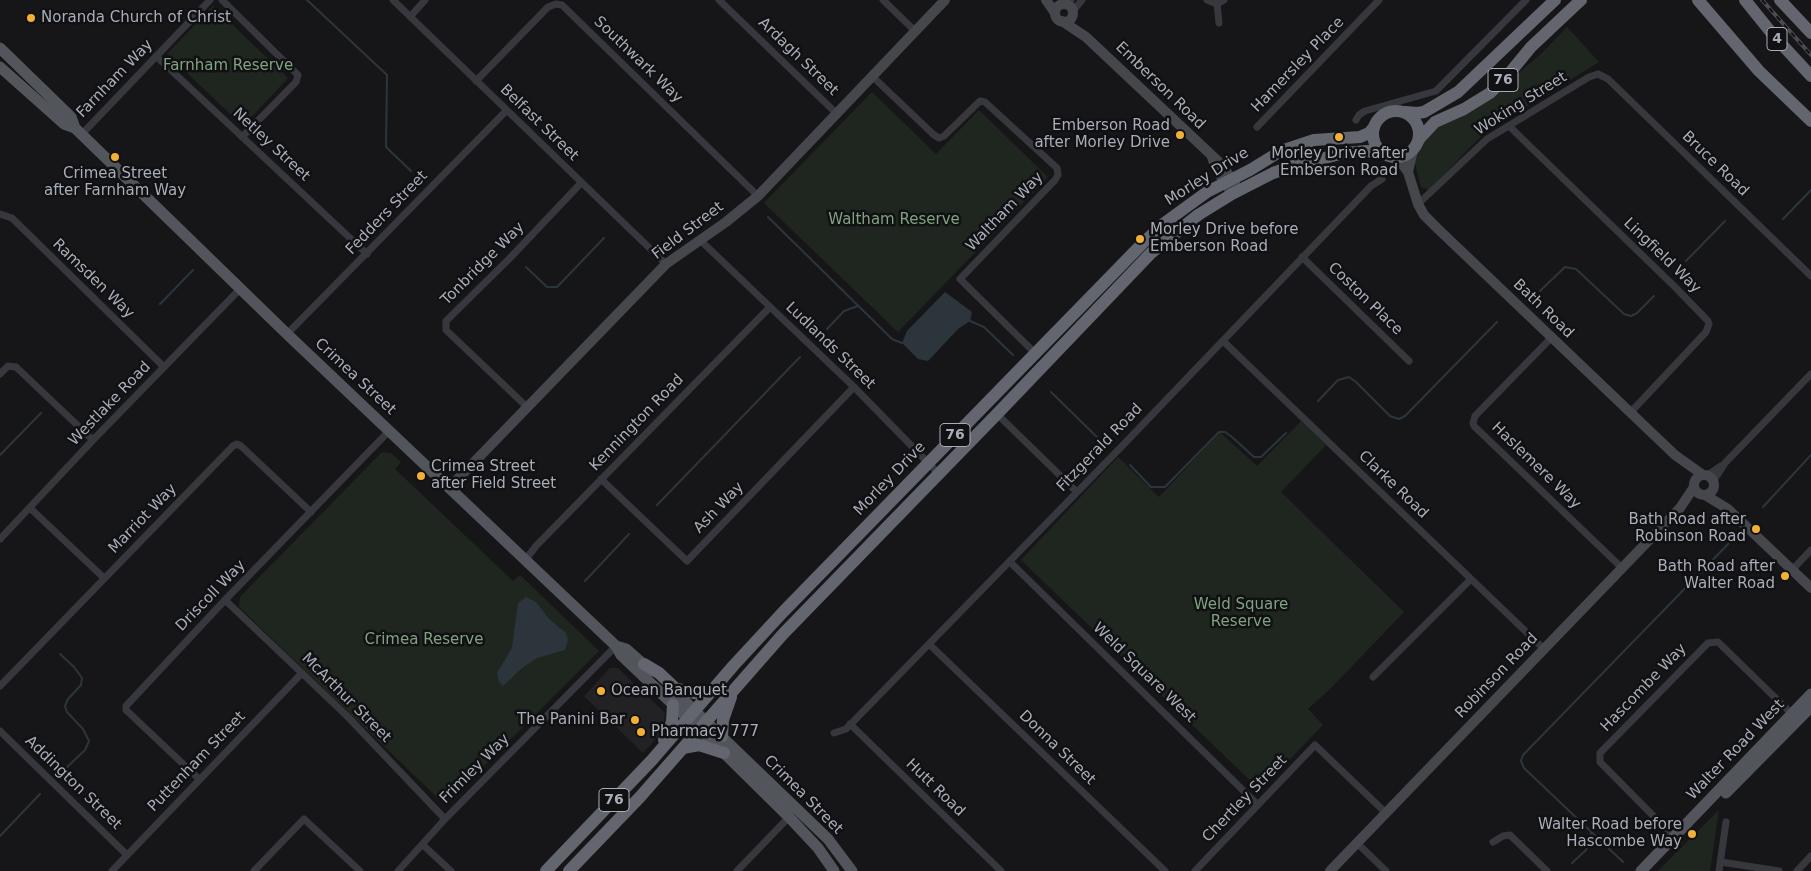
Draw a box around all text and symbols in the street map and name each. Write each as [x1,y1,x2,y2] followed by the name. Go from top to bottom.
[41,9,231,27] place label: Noranda Church of Christ
[25,12,37,24] marker: Noranda Church of Christ
[590,13,686,107] street label: Southwark Way
[754,14,842,100] street label: Ardagh Street
[1248,14,1348,116] street label: Hamersley Place
[1767,28,1787,50] road number: 4
[73,36,157,122] street label: Farnham Way
[1111,39,1209,133] street label: Emberson Road
[163,57,293,75] park label: Farnham Reserve
[1472,68,1570,140] street label: Woking Street
[1488,68,1518,92] road number: 76
[496,81,582,165] street label: Belfast Street
[229,105,313,185] street label: Netley Street
[1034,117,1170,152] place label: Emberson Road after Morley Drive
[1678,128,1752,200] street label: Bruce Road
[1174,129,1186,141] marker: Emberson Road after Morley Drive
[1333,131,1345,143] marker: Morley Drive after Emberson Road
[1162,144,1252,210] street label: Morley Drive
[1271,145,1407,180] place label: Morley Drive after Emberson Road
[109,151,121,163] marker: Crimea Street after Farnham Way
[44,165,186,200] place label: Crimea Street after Farnham Way
[342,167,432,259] street label: Fedders Street
[963,169,1047,255] street label: Waltham Way
[649,198,727,264] street label: Field Street
[828,211,960,229] park label: Waltham Reserve
[1620,215,1704,297] street label: Lingfield Way
[438,219,528,309] street label: Tonbridge Way
[1150,221,1298,256] place label: Morley Drive before Emberson Road
[1134,233,1146,245] marker: Morley Drive before Emberson Road
[48,235,138,323] street label: Ramsden Way
[1324,259,1406,339] street label: Coston Place
[1509,276,1577,342] street label: Bath Road
[781,299,879,393] street label: Ludlands Street
[311,335,399,419] street label: Crimea Street
[65,358,155,450] street label: Westlake Road
[586,371,688,475] street label: Kennington Road
[1053,400,1147,496] street label: Fitzgerald Road
[1488,419,1584,513] street label: Haslemere Way
[940,424,970,446] road number: 76
[850,438,930,520] street label: Morley Drive
[1354,447,1432,523] street label: Clarke Road
[431,458,556,493] place label: Crimea Street after Field Street
[415,470,427,482] marker: Crimea Street after Field Street
[690,479,748,537] street label: Ash Way
[105,480,181,558] street label: Marriot Way
[1628,511,1746,546] place label: Bath Road after Robinson Road
[1750,523,1762,535] marker: Bath Road after Robinson Road
[173,557,249,635] street label: Driscoll Way
[1657,558,1775,593] place label: Bath Road after Walter Road
[1779,570,1791,582] marker: Bath Road after Walter Road
[1194,596,1288,631] park label: Weld Square Reserve
[1089,619,1199,727] street label: Weld Square West
[1452,630,1542,722] street label: Robinson Road
[365,631,483,649] park label: Crimea Reserve
[1597,640,1691,736] street label: Hascombe Way
[298,650,394,746] street label: McArthur Street
[611,682,727,700] place label: Ocean Banquet
[595,685,607,697] marker: Ocean Banquet
[1683,696,1789,804] street label: Walter Road West
[1015,707,1099,789] street label: Donna Street
[145,708,249,816] street label: Puttenham Street
[517,711,625,729] place label: The Panini Bar
[629,714,641,726] marker: The Panini Bar
[651,723,759,741] place label: Pharmacy 777
[635,726,647,738] marker: Pharmacy 777
[436,730,514,808] street label: Frimley Way
[21,732,125,834] street label: Addington Street
[760,752,846,838] street label: Crimea Street
[1199,752,1291,846] street label: Chertley Street
[902,755,968,821] street label: Hutt Road
[599,788,629,812] road number: 76
[1538,816,1682,851] place label: Walter Road before Hascombe Way
[1686,828,1698,840] marker: Walter Road before Hascombe Way

